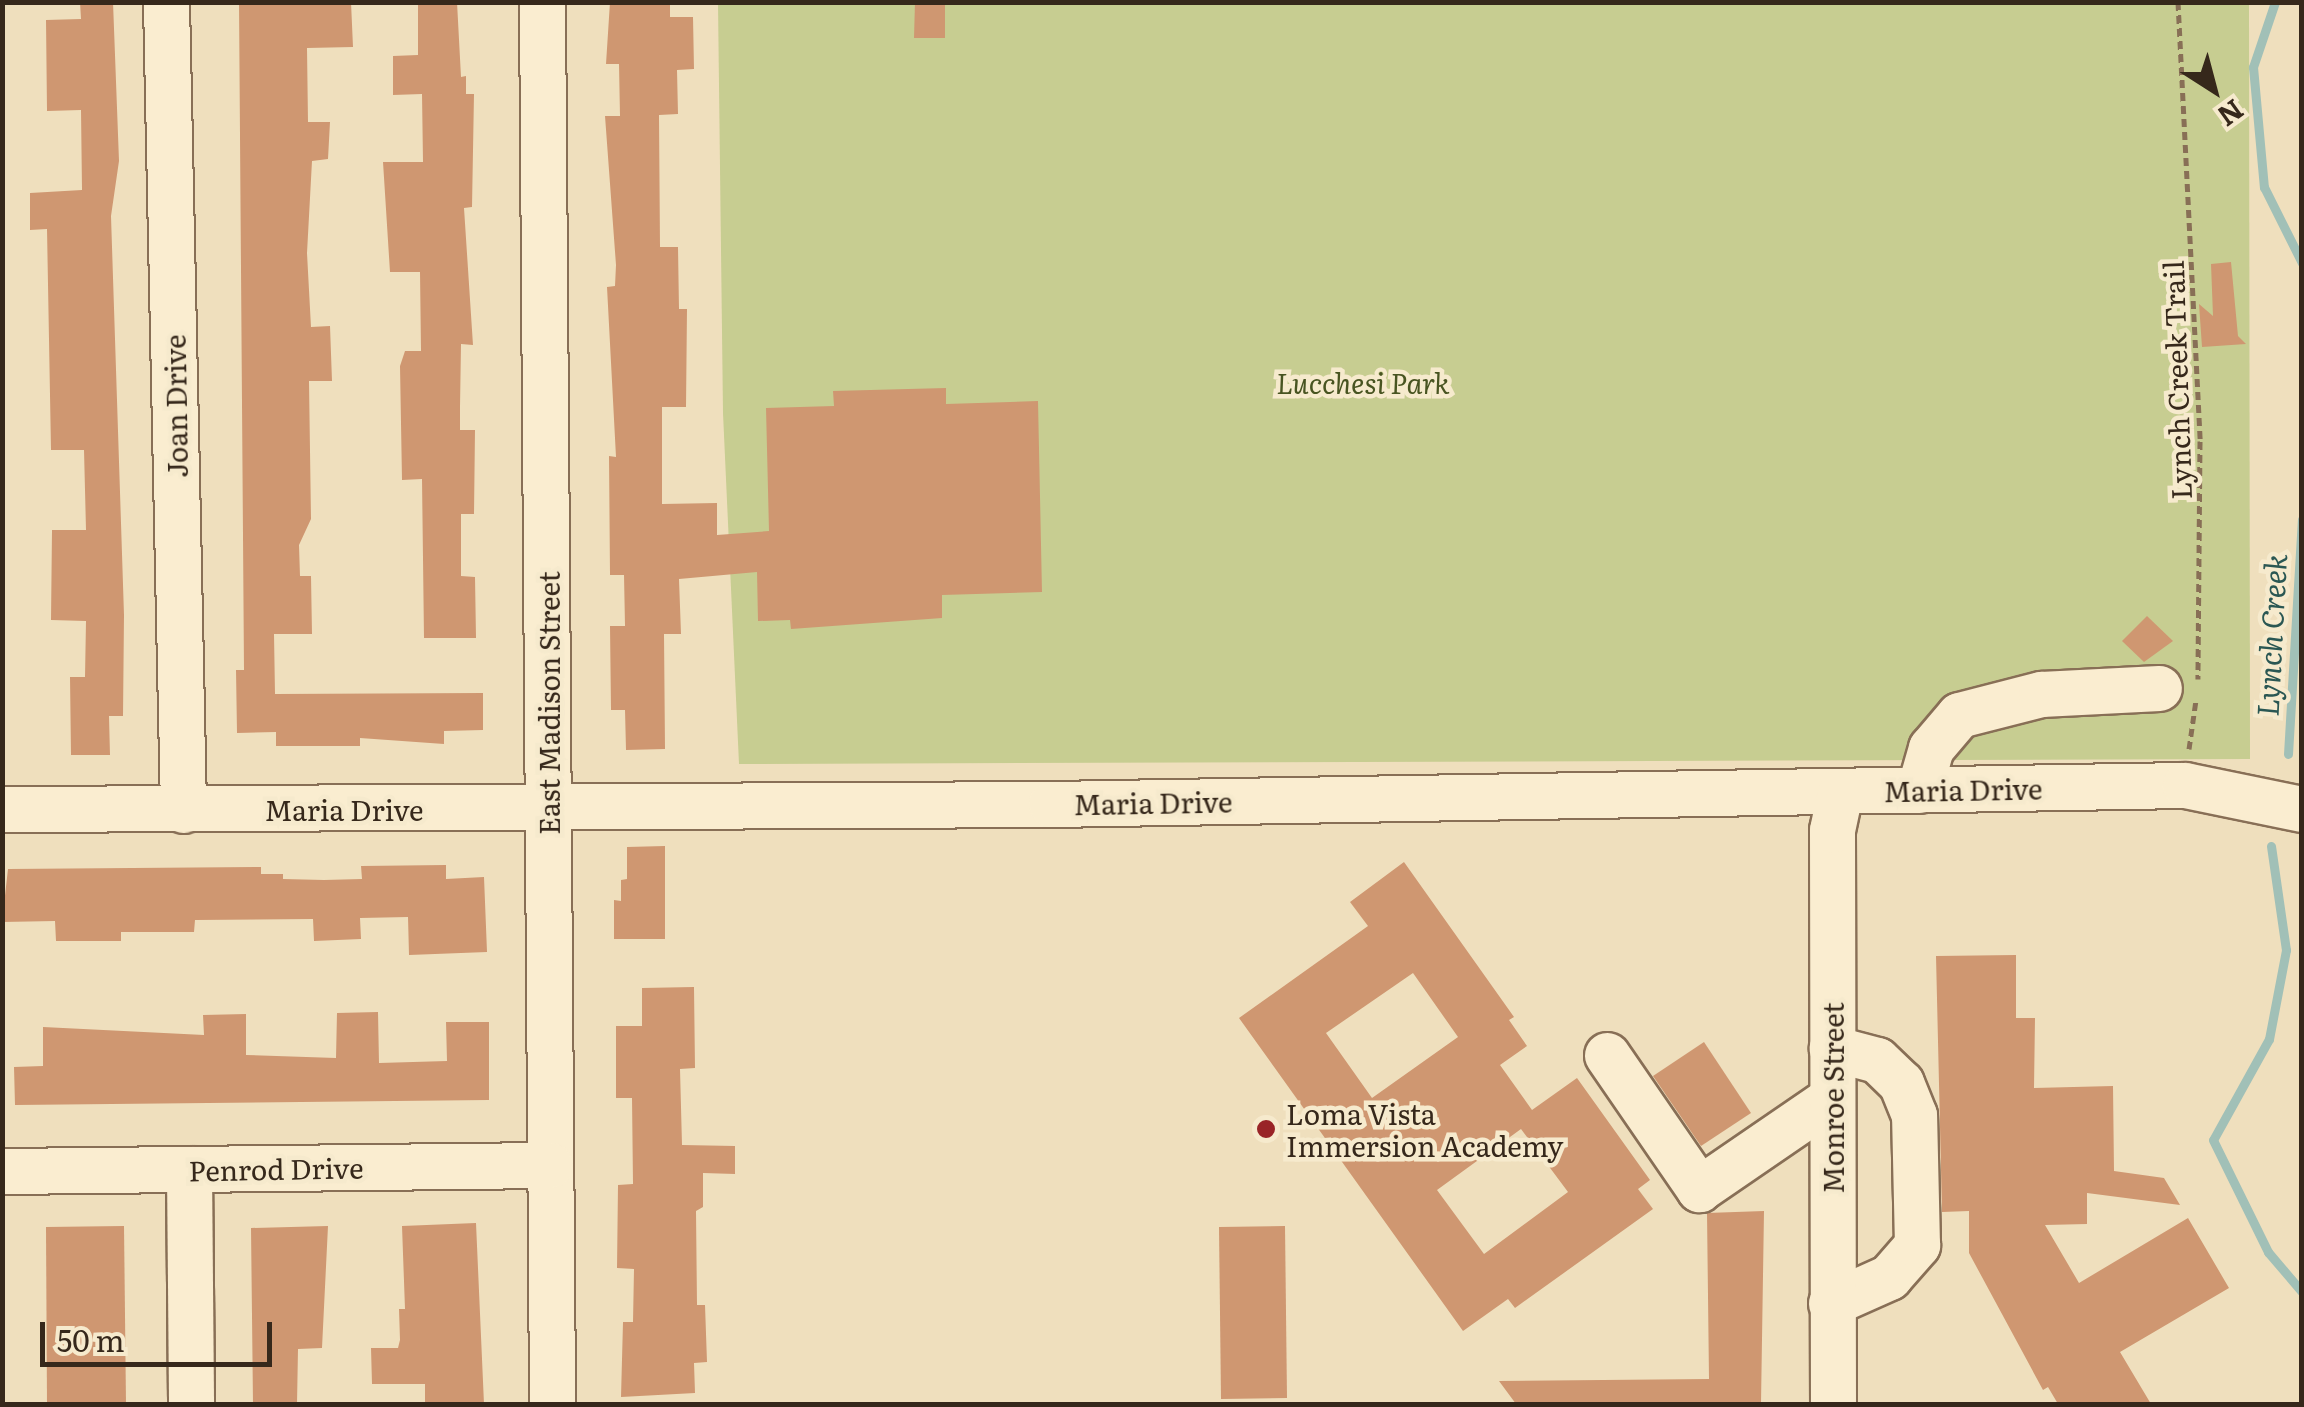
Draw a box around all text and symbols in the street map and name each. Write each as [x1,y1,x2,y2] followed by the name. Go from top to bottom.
[2164,40,2264,140] north arrow
[2210,90,2253,138] text: N
[2155,260,2197,500] street label: Lynch Creek Trail
[157,334,193,478] street label: Joan Drive
[1276,365,1450,399] park label: Lucchesi Park
[2248,553,2292,717] water label: Lynch Creek
[531,571,565,835] street label: East Madison Street
[1883,771,2043,807] street label: Maria Drive
[1073,784,1233,820] street label: Maria Drive
[264,792,424,826] street label: Maria Drive
[1815,1002,1849,1194] street label: Monroe Street
[1286,1096,1563,1162] place label: Loma Vista Immersion Academy
[1255,1118,1277,1140] marker: Loma Vista Immersion Academy
[188,1150,364,1186] street label: Penrod Drive
[45,1302,278,1364] scale bar
[57,1317,125,1361] text: 50 m

